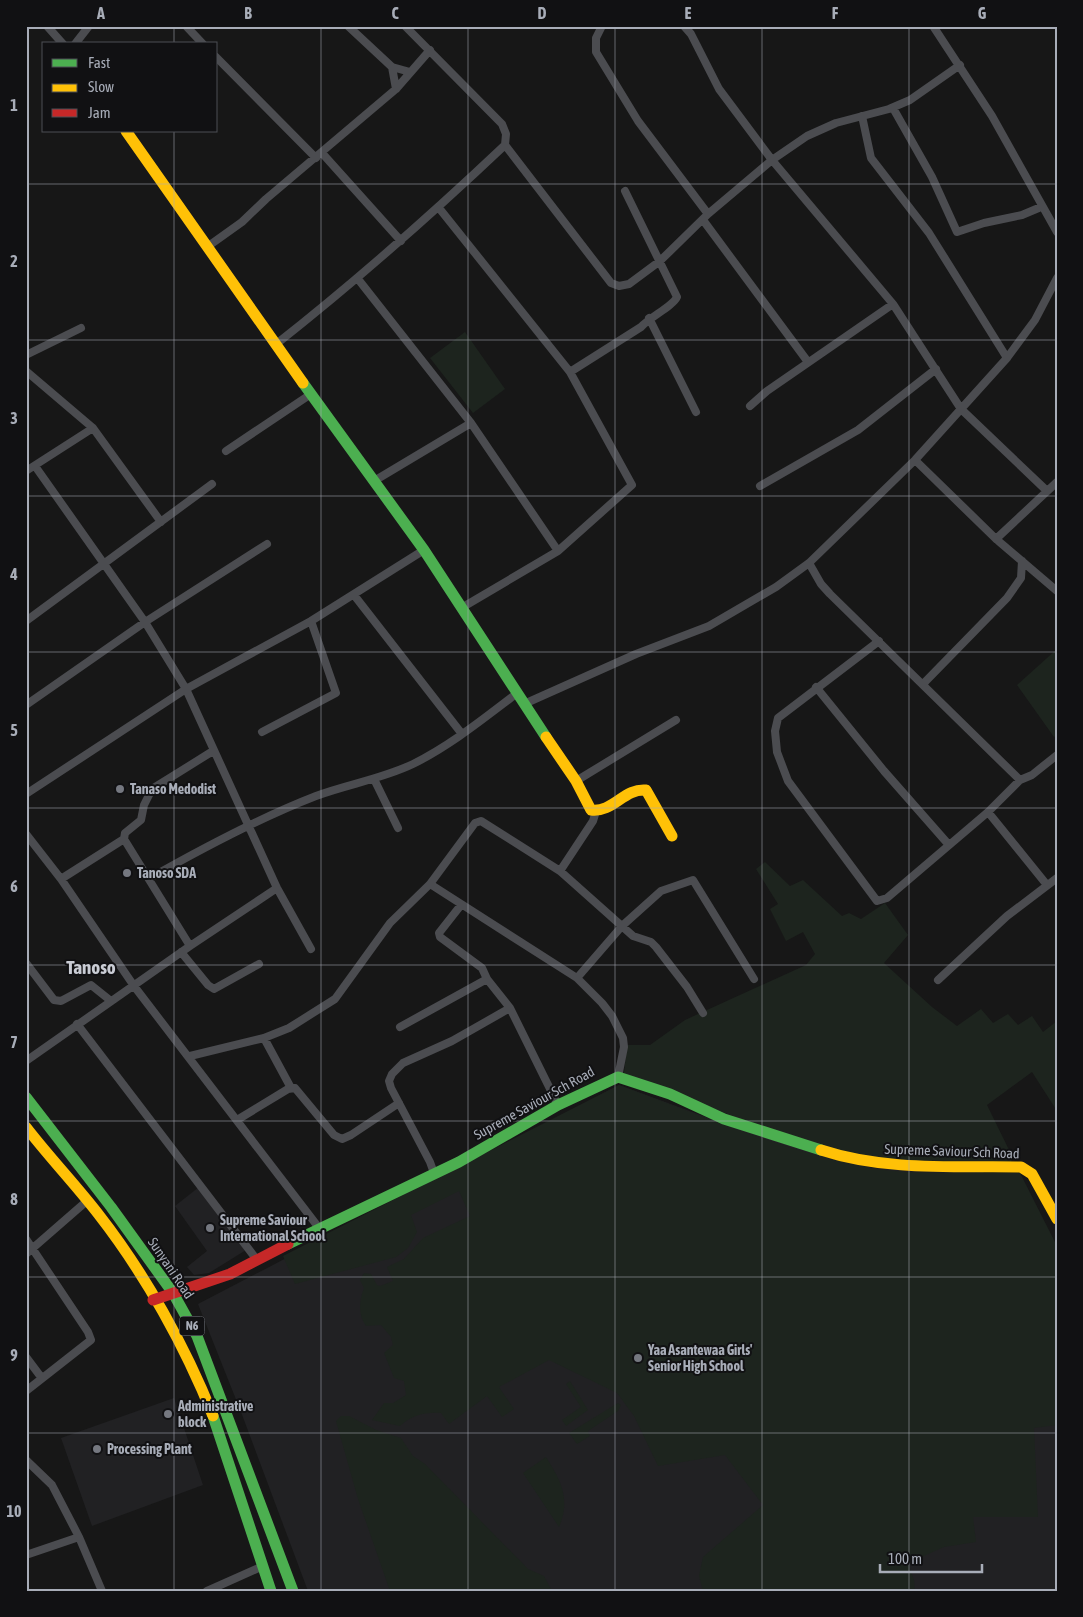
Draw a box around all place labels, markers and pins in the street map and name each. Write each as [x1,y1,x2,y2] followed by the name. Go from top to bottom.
[130,781,216,797] place label: Tanaso Medodist
[114,783,126,795] marker: Tanaso Medodist
[137,865,196,881] place label: Tanoso SDA
[121,867,133,879] marker: Tanoso SDA
[220,1212,326,1244] place label: Supreme Saviour International School
[204,1222,216,1234] marker: Supreme Saviour International School
[647,1342,753,1374] place label: Yaa Asantewaa Girls' Senior High School
[632,1352,644,1364] marker: Yaa Asantewaa Girls' Senior High School
[177,1398,253,1430] place label: Administrative block
[162,1408,174,1420] marker: Administrative block
[107,1441,192,1457] place label: Processing Plant
[91,1443,103,1455] marker: Processing Plant

